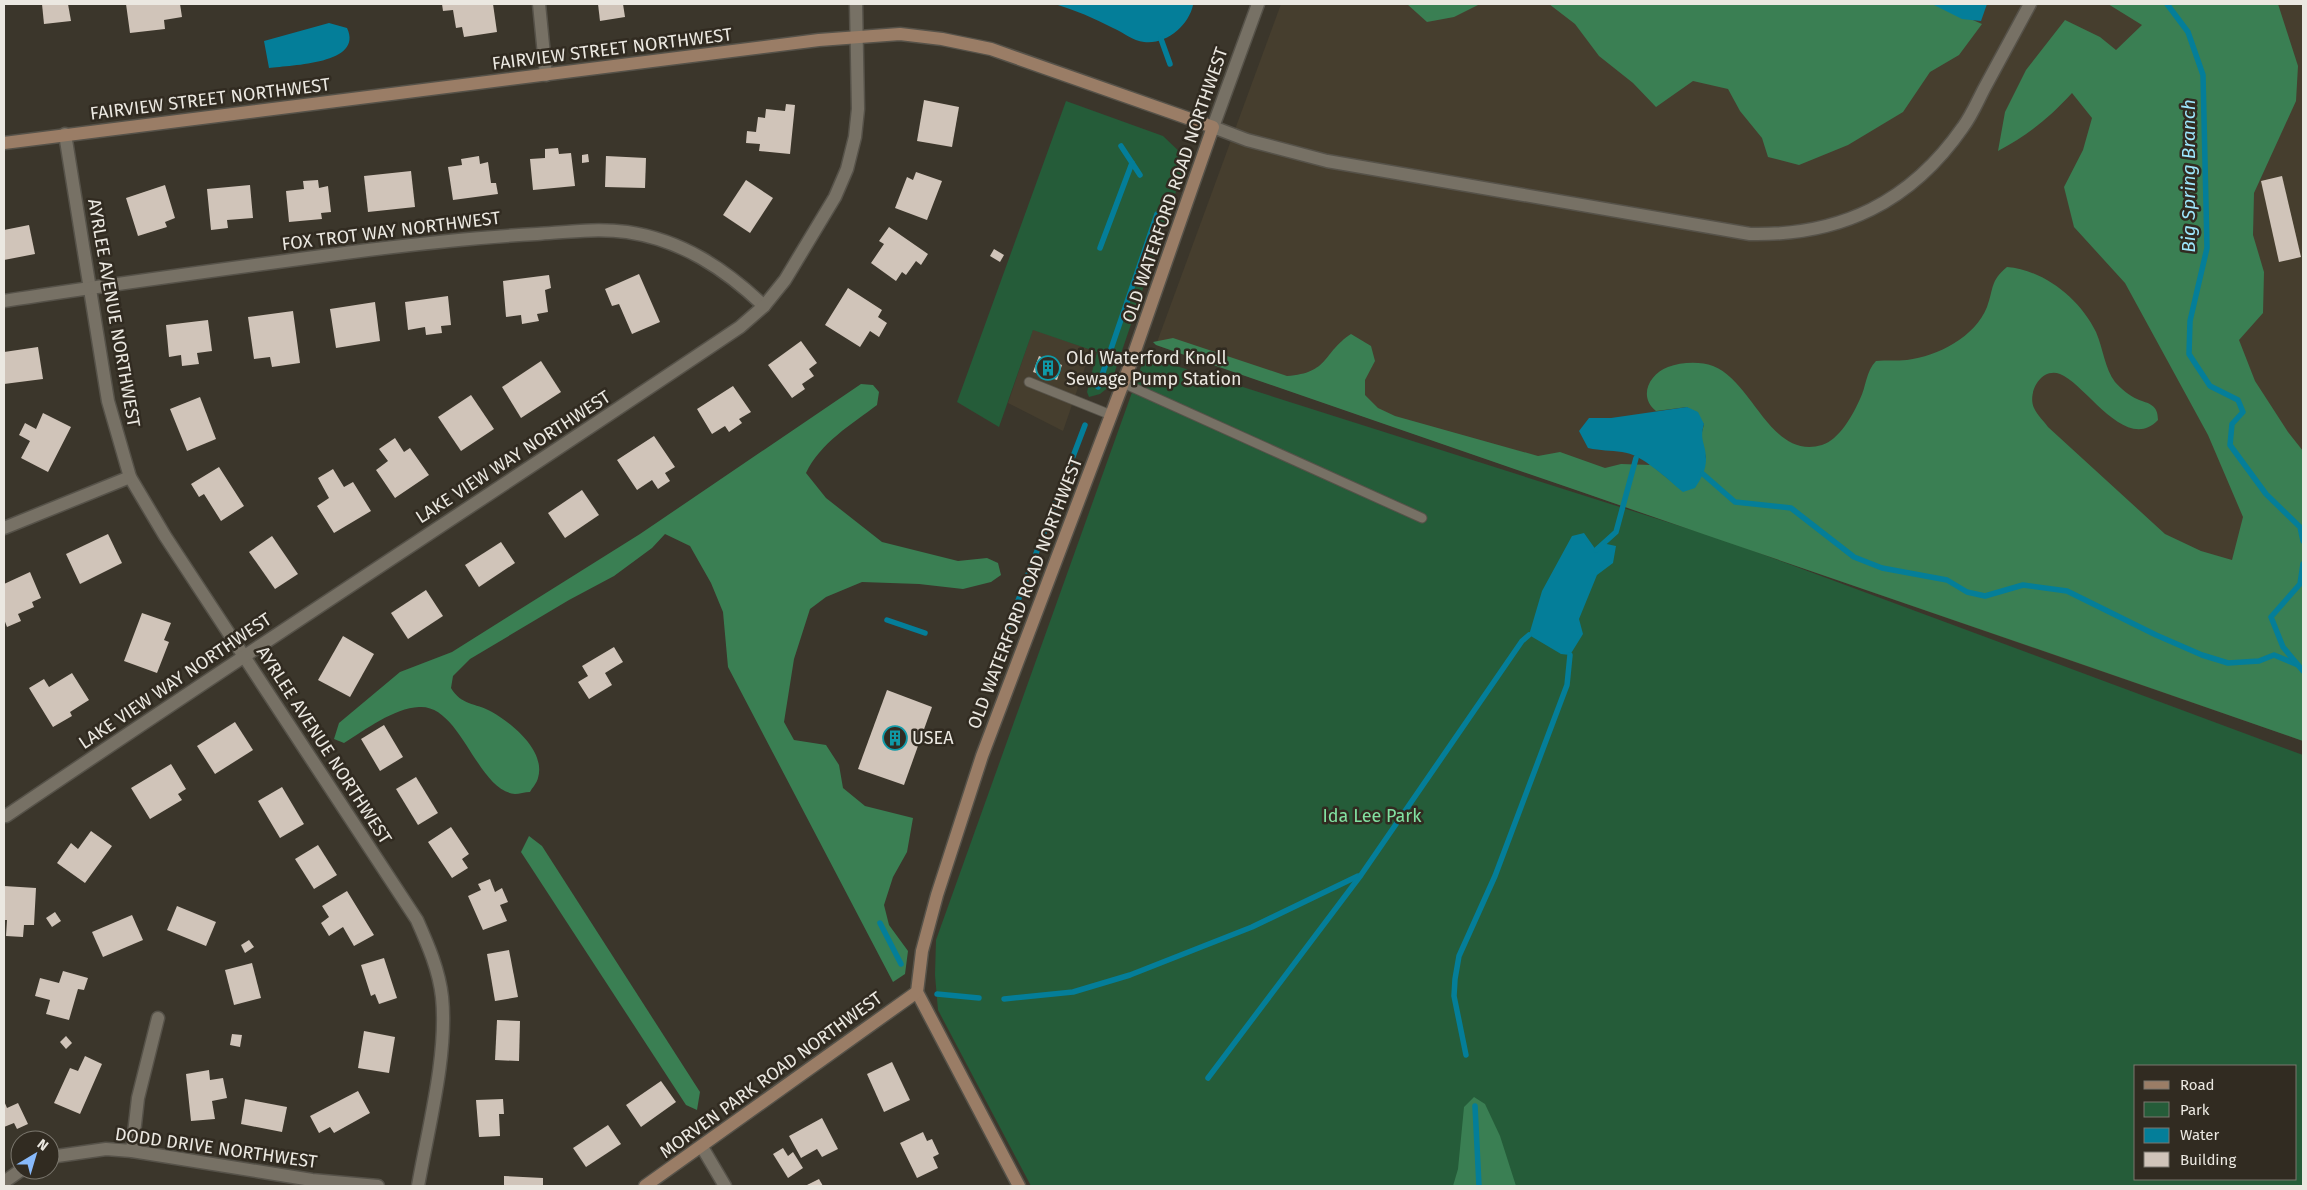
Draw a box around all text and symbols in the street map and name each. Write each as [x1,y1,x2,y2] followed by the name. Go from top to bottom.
[491,23,734,75] street label: FAIRVIEW STREET NORTHWEST
[1117,44,1233,326] street label: OLD WATERFORD ROAD NORTHWEST
[89,73,332,125] street label: FAIRVIEW STREET NORTHWEST
[2177,99,2200,253] water label: Big Spring Branch
[83,197,145,430] street label: AYRLEE AVENUE NORTHWEST
[280,207,502,255] street label: FOX TROT WAY NORTHWEST
[1066,347,1242,390] place label: Old Waterford Knoll Sewage Pump Station
[1035,355,1061,381] building icon: Old Waterford Knoll Sewage Pump Station
[412,385,615,528] street label: LAKE VIEW WAY NORTHWEST
[963,453,1087,732] street label: OLD WATERFORD ROAD NORTHWEST
[74,608,276,754] street label: LAKE VIEW WAY NORTHWEST
[252,642,397,849] street label: AYRLEE AVENUE NORTHWEST
[882,725,908,751] building icon: USEA
[912,727,954,749] place label: USEA
[1323,805,1422,827] park label: Ida Lee Park
[656,987,887,1163] street label: MORVEN PARK ROAD NORTHWEST
[2134,1065,2297,1180] legend
[2180,1076,2215,1094] text: Road
[2180,1101,2210,1119] text: Park
[113,1123,319,1173] street label: DODD DRIVE NORTHWEST
[2180,1126,2219,1144] text: Water
[10,1130,60,1180] north arrow
[34,1136,52,1155] text: N
[2180,1151,2236,1169] text: Building

